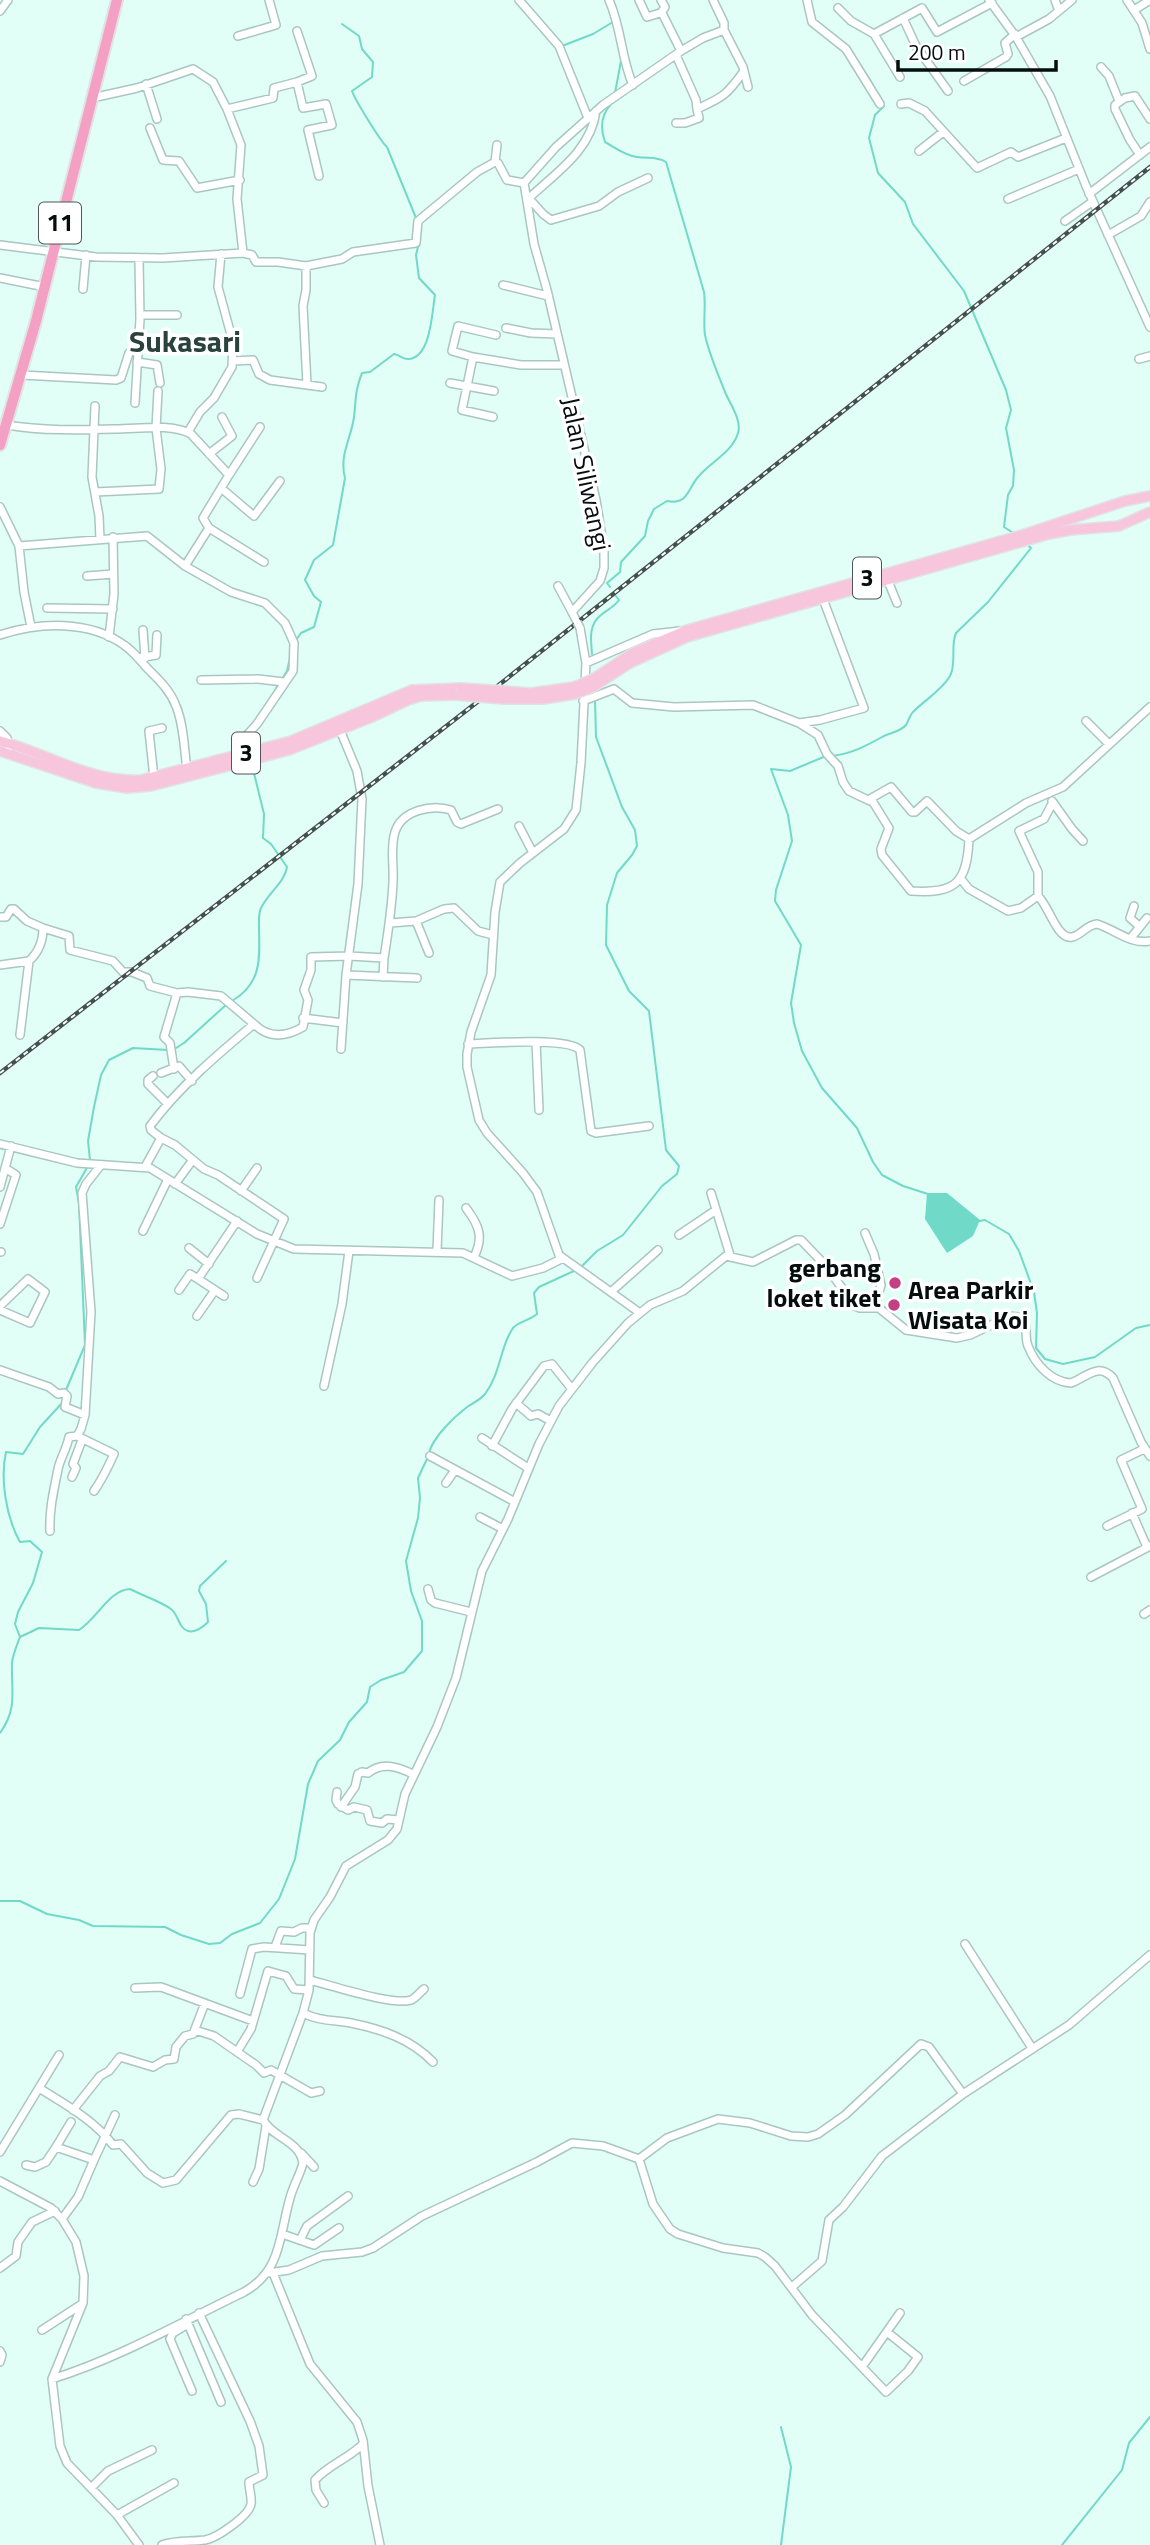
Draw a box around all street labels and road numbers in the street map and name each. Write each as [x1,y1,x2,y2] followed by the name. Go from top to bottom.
[39,202,81,244] road number: 11
[551,393,622,554] street label: Jalan Siliwangi
[853,558,881,598] road number: 3
[232,732,260,774] road number: 3

